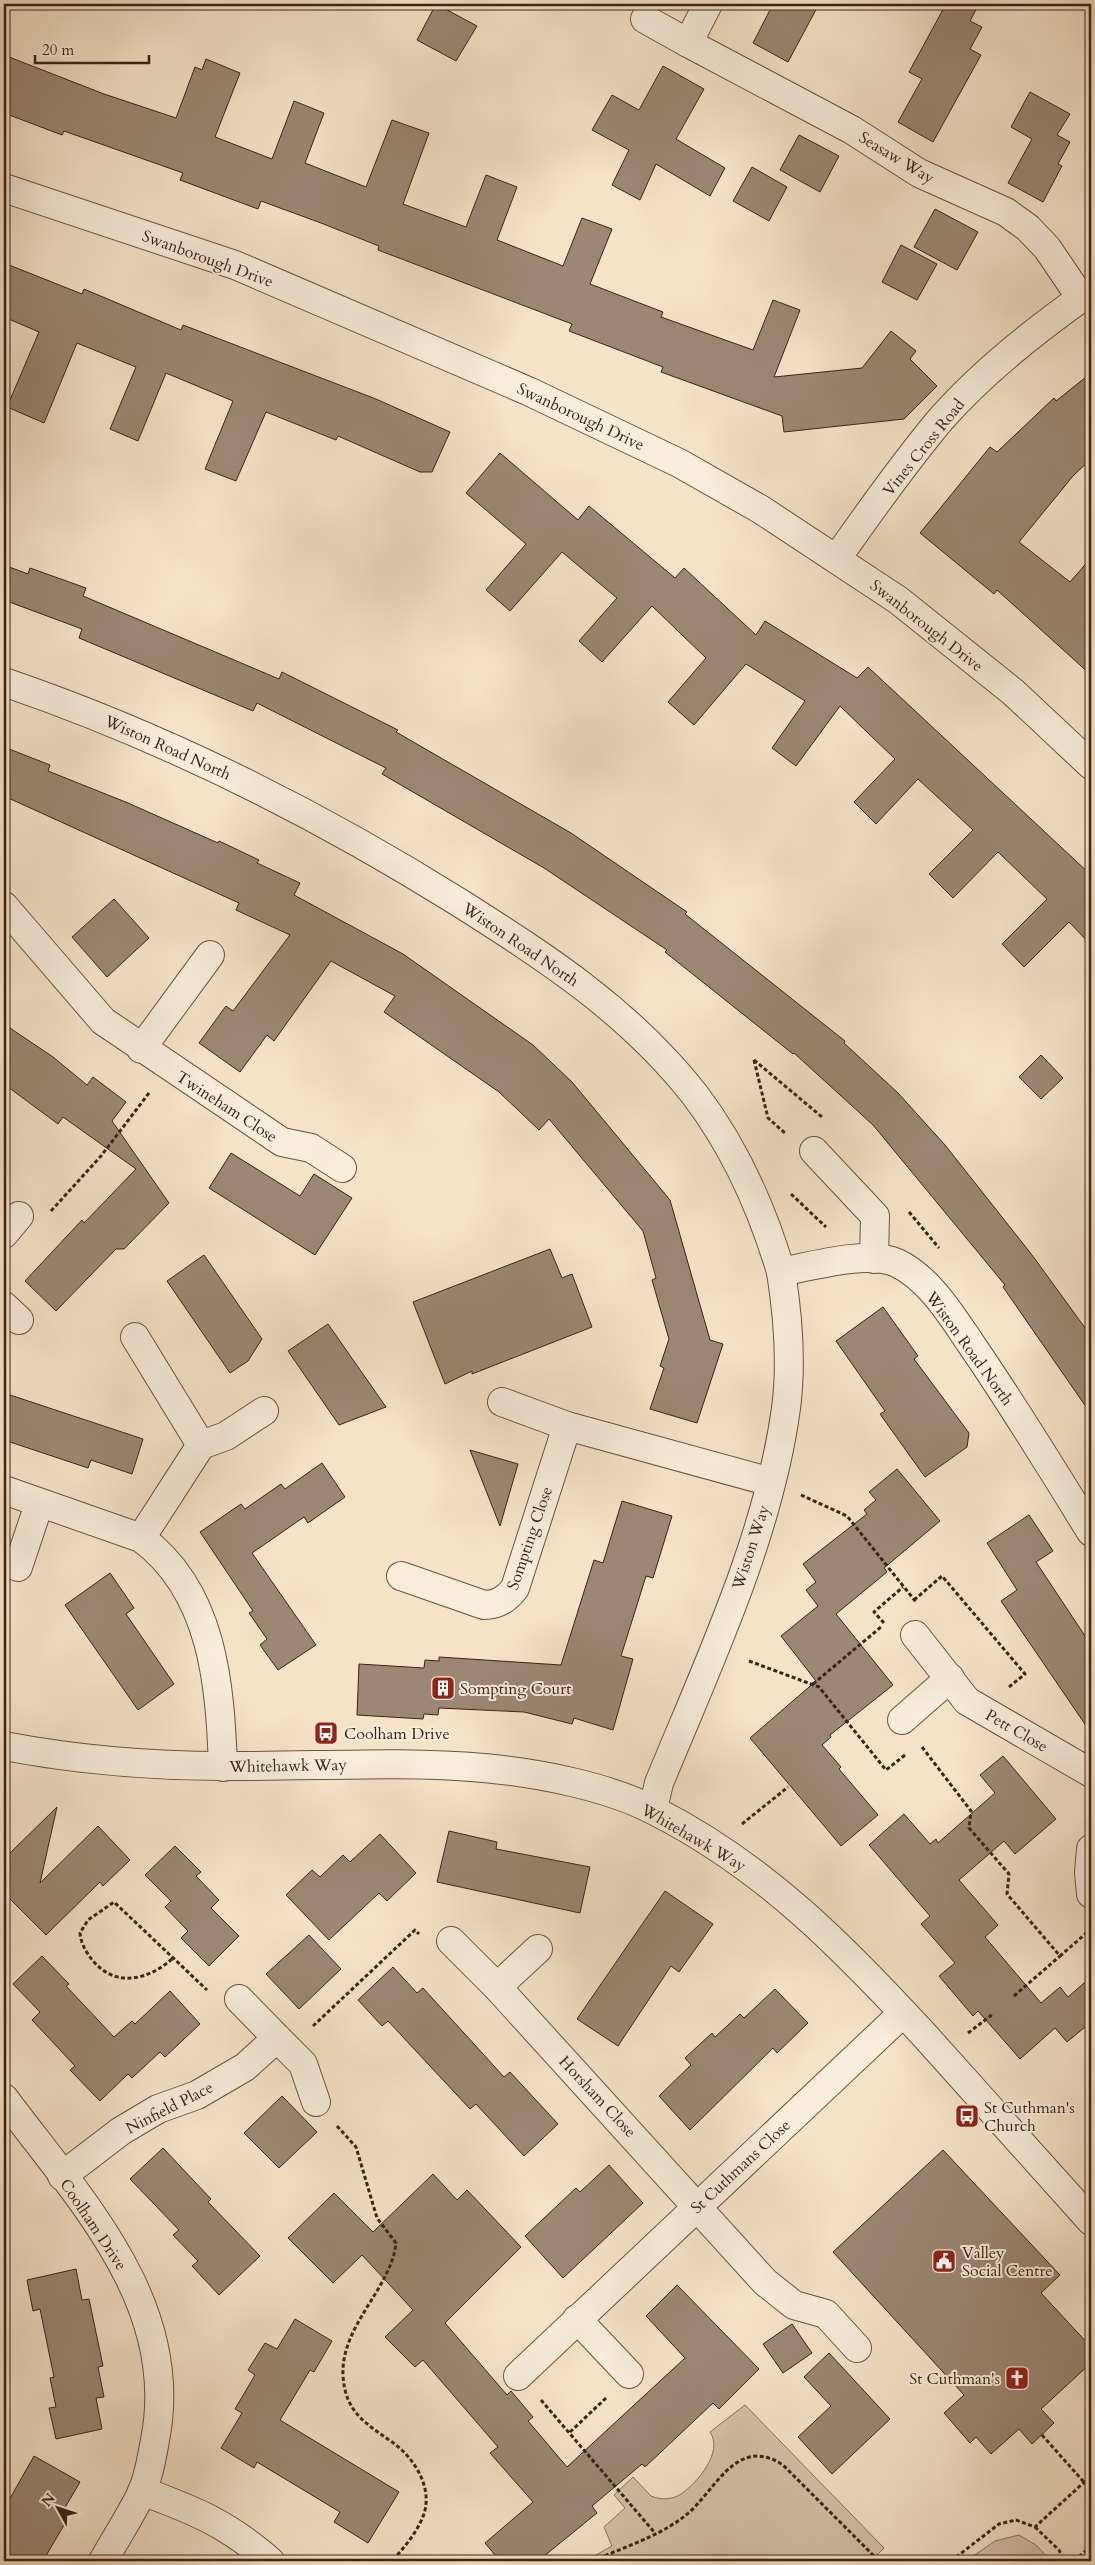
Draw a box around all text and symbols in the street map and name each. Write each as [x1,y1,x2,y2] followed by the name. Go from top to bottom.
[35,32,149,64] scale bar
[42,40,74,60] text: 20 m
[855,127,939,189] street label: Seasaw Way
[139,225,276,293] street label: Swanborough Drive
[513,378,648,456] street label: Swanborough Drive
[878,394,970,501] street label: Vines Cross Road
[865,575,988,677] street label: Swanborough Drive
[100,710,234,786] street label: Wiston Road North
[457,897,583,992] street label: Wiston Road North
[172,1066,281,1148] street label: Twineham Close
[920,1286,1018,1410] street label: Wiston Road North
[502,1484,558,1593] street label: Sompting Close
[727,1502,775,1593] street label: Wiston Way
[430,1675,456,1701] building icon: Sompting Court
[460,1678,571,1700] place label: Sompting Court
[981,1704,1052,1758] street label: Pett Close
[313,1720,339,1746] bus stop icon: Coolham Drive
[344,1723,450,1745] place label: Coolham Drive
[228,1754,348,1778] street label: Whitehawk Way
[636,1798,750,1877] street label: Whitehawk Way
[554,2051,641,2142] street label: Horsham Close
[122,2076,217,2139] street label: Ninfield Place
[984,2097,1075,2137] place label: St Cuthman's Church
[954,2103,980,2129] bus stop icon: St Cuthman's Church
[686,2115,795,2219] street label: St Cuthmans Close
[54,2175,132,2275] street label: Coolham Drive
[962,2242,1053,2282] place label: Valley Social Centre
[931,2248,957,2274] public building icon: Valley Social Centre
[1004,2365,1030,2391] church icon: St Cuthman's
[909,2368,1000,2390] place label: St Cuthman's
[32,2482,82,2532] north arrow
[37,2489,60,2511] text: N

